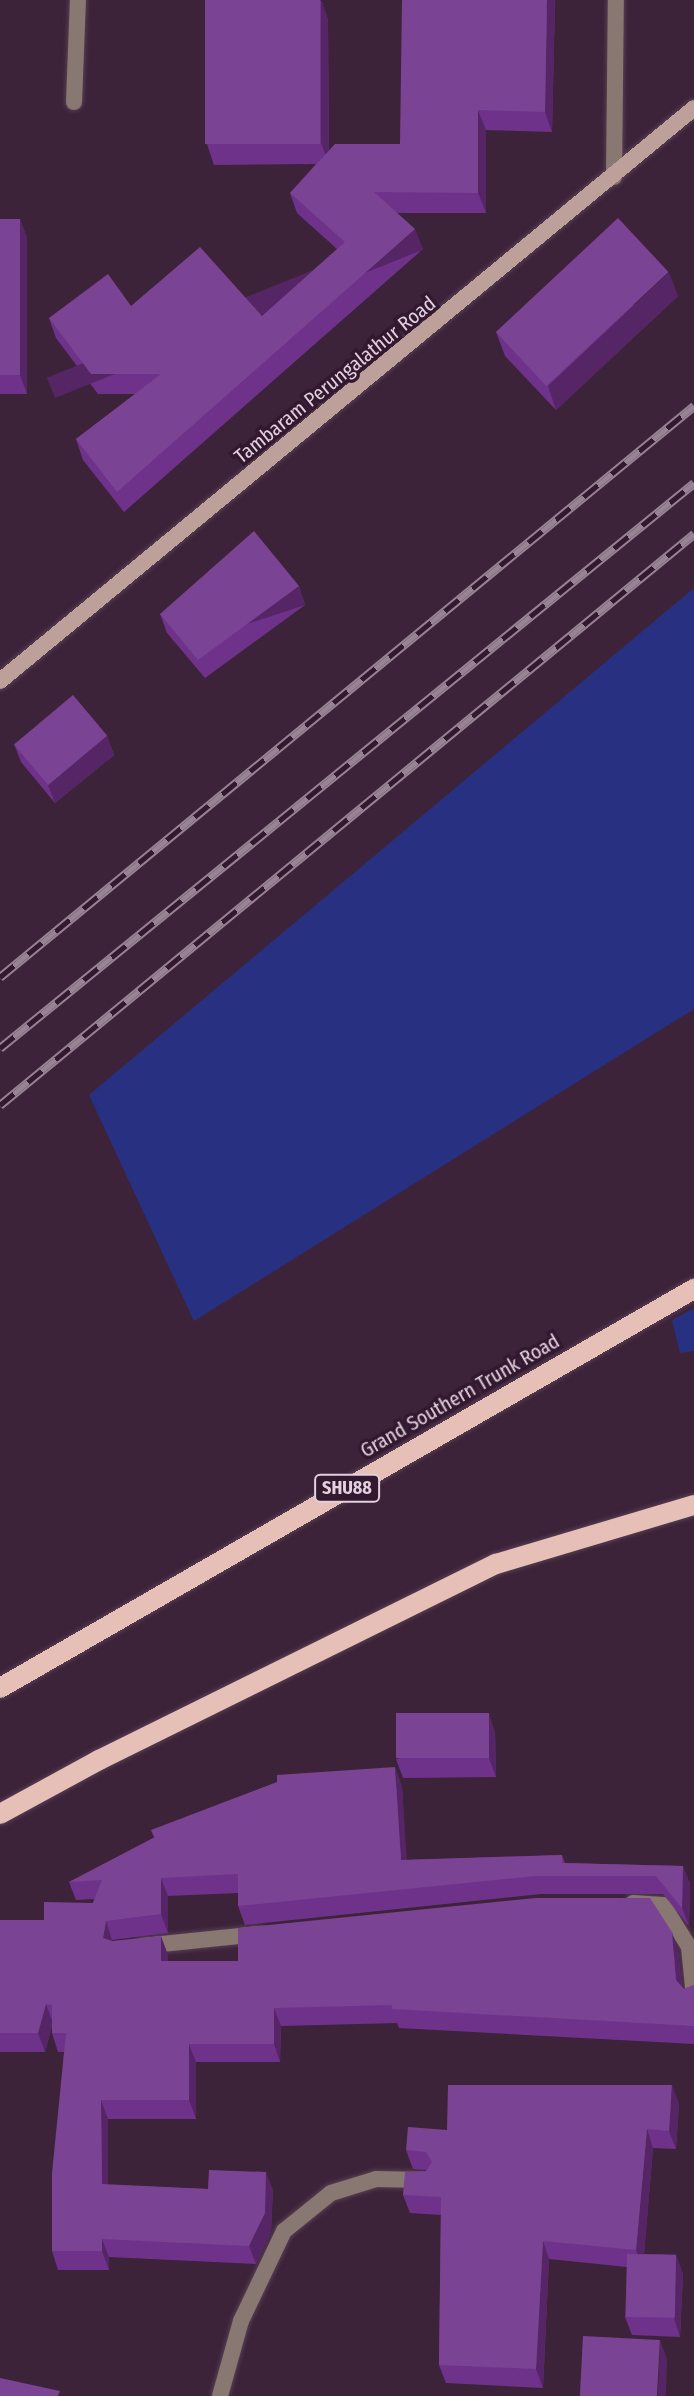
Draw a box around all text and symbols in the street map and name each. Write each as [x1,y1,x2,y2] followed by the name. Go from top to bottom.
[230,291,440,469] street label: Tambaram Perungalathur Road
[356,1329,564,1463] street label: Grand Southern Trunk Road
[313,1474,381,1502] road number: SHU88

